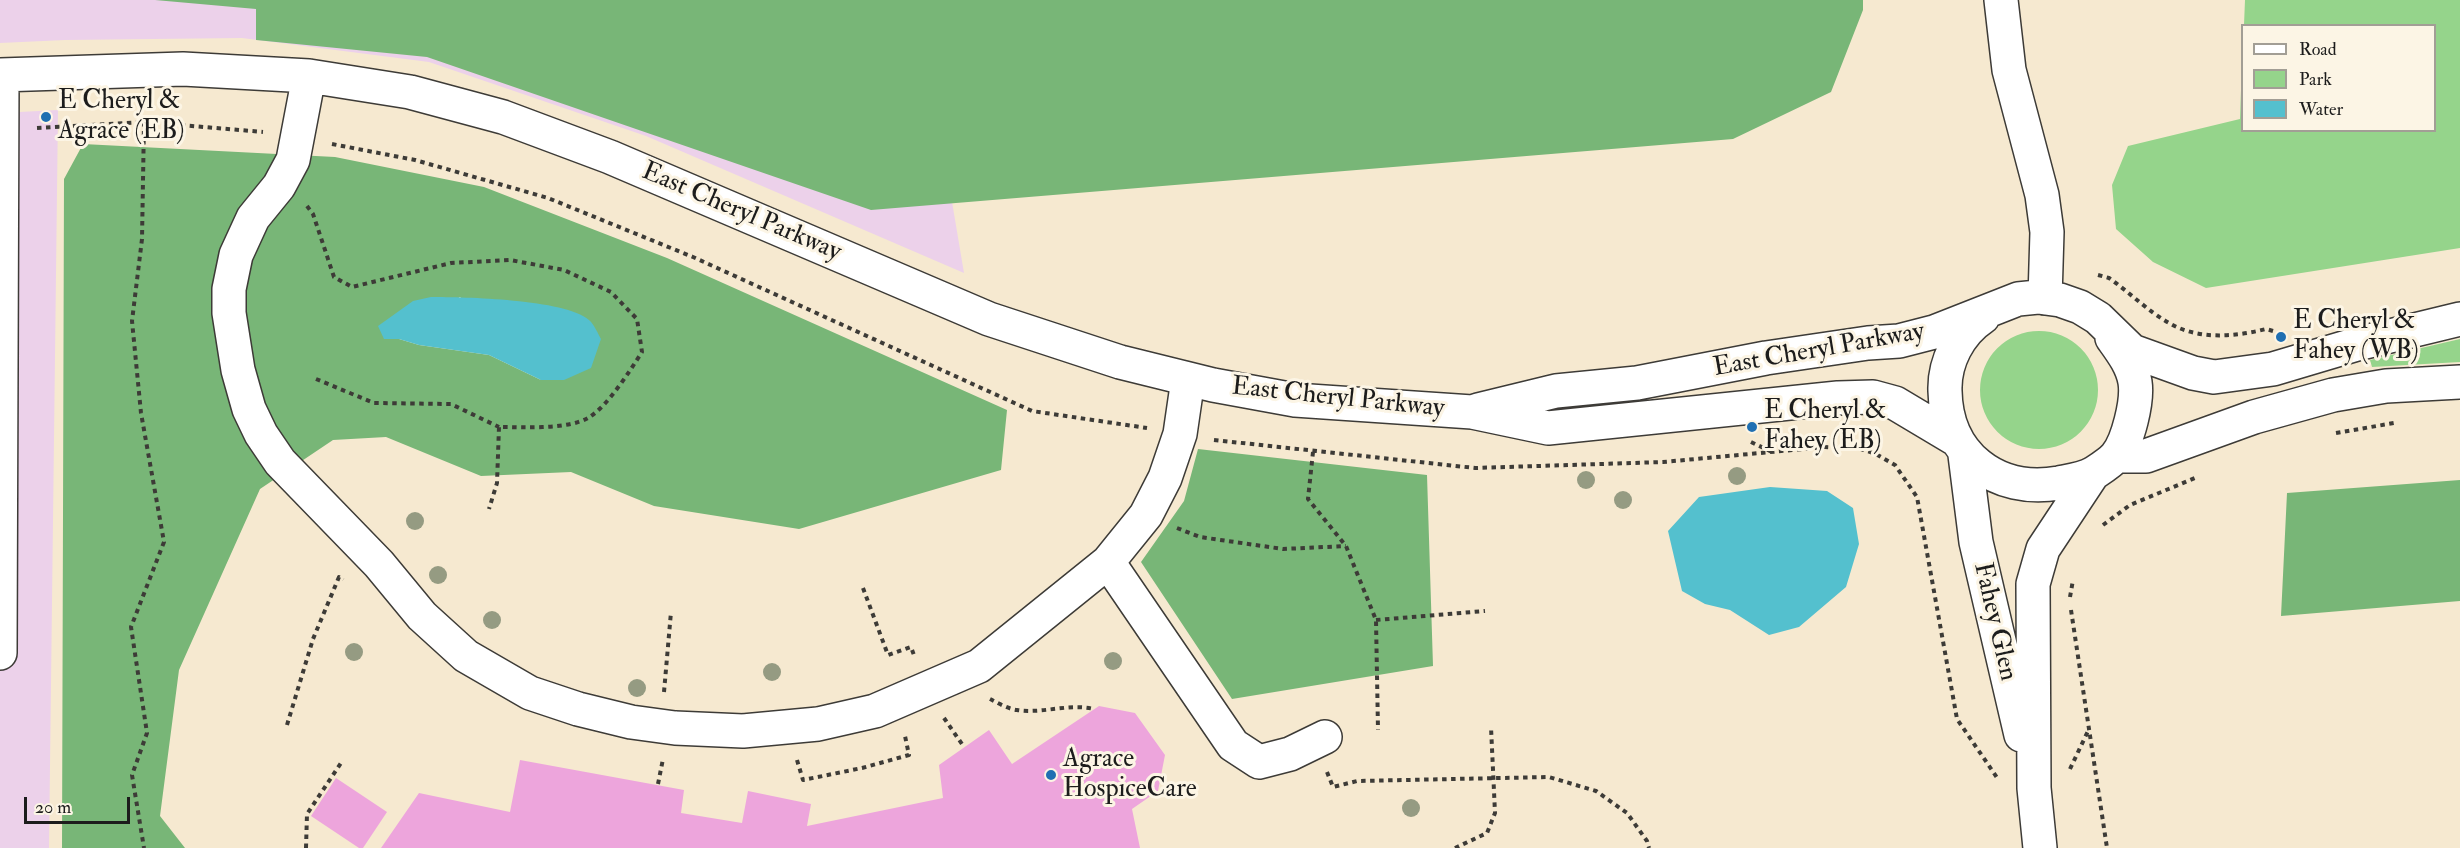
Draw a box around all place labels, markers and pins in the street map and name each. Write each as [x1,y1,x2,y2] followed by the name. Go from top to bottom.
[58,86,184,148] place label: E Cheryl & Agrace (EB)
[39,110,53,124] marker: E Cheryl & Agrace (EB)
[2293,306,2419,368] place label: E Cheryl & Fahey (WB)
[2274,330,2288,344] marker: E Cheryl & Fahey (WB)
[1764,396,1887,458] place label: E Cheryl & Fahey (EB)
[1745,420,1759,434] marker: E Cheryl & Fahey (EB)
[1063,744,1197,806] place label: Agrace HospiceCare
[1044,768,1058,782] marker: Agrace HospiceCare

